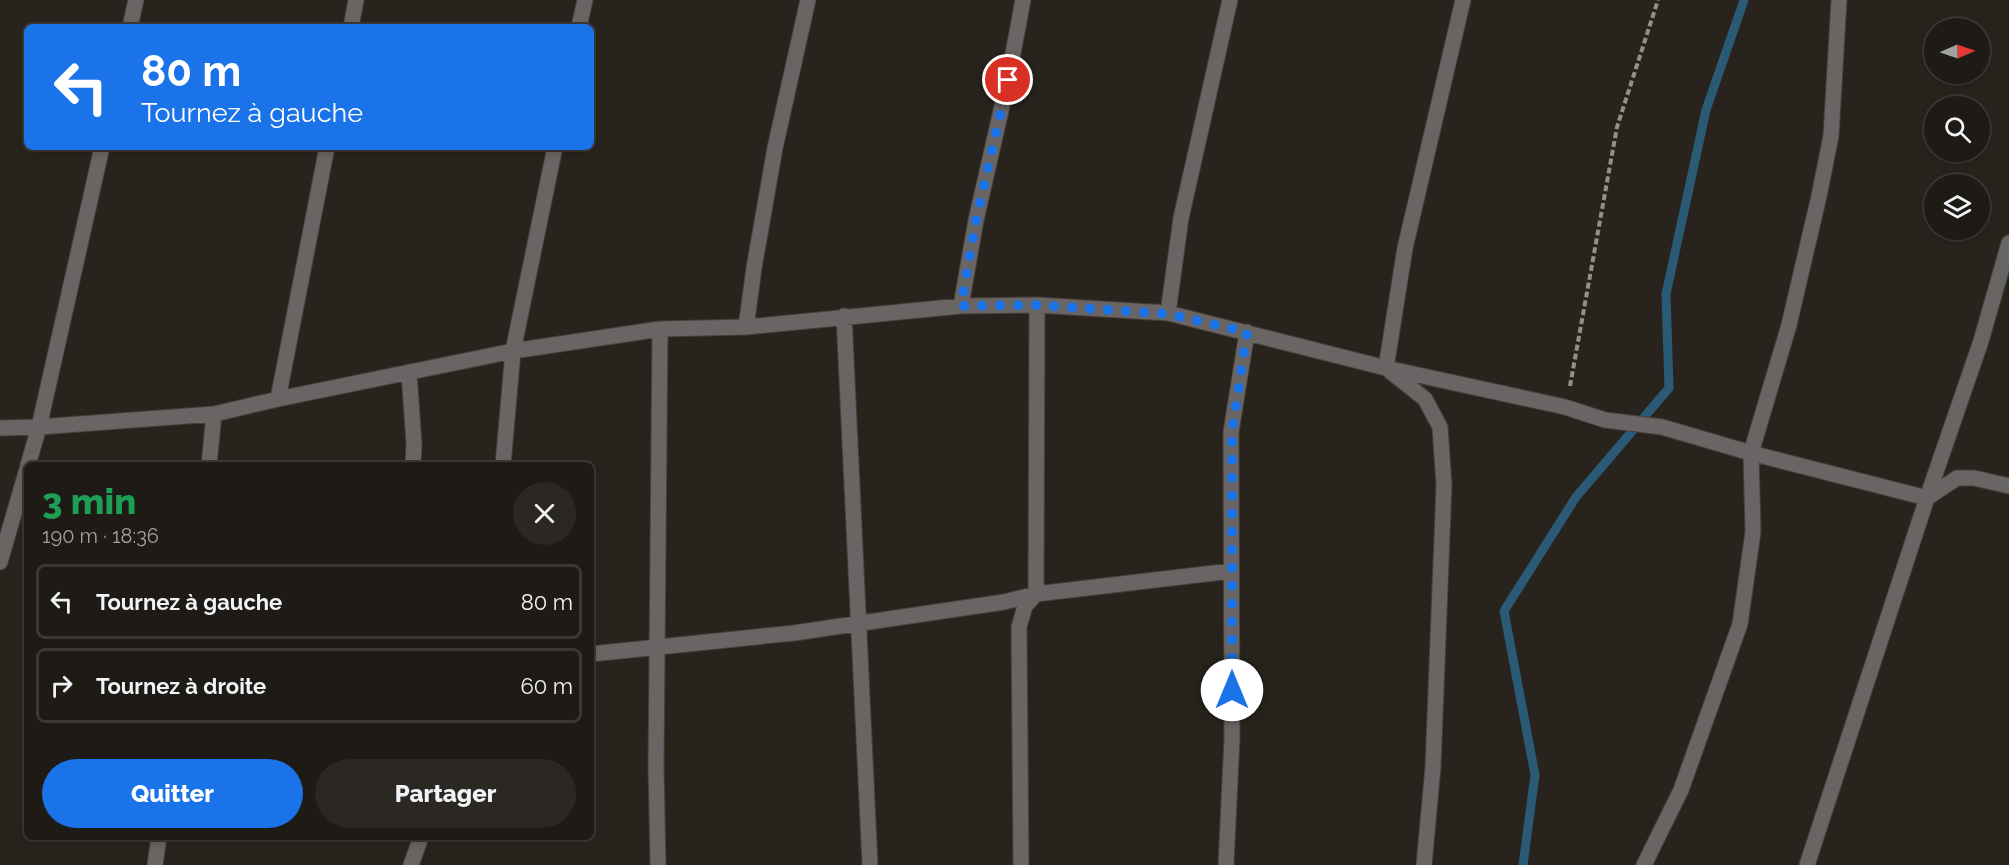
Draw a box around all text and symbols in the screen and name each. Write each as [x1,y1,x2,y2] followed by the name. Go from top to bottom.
[1924,18,1990,84] north arrow
[1924,18,1990,240] map controls
[141,47,241,96] text: 80 m
[42,48,120,126] icon: left
[982,54,1033,105] pin
[991,63,1024,96] icon: arrive
[1924,96,1990,162] button: search
[141,97,363,128] text: Tournez à gauche
[1924,174,1990,240] button: layers
[42,480,136,522] text: 3 min
[513,482,576,545] button: close
[42,524,159,548] text: 190 m · 18:36
[45,585,78,618] icon: left
[96,589,282,615] text: Tournez à gauche
[521,589,573,615] text: 80 m
[1200,658,1264,722] position arrow
[45,669,78,702] icon: right
[96,673,266,699] text: Tournez à droite
[520,673,573,699] text: 60 m
[42,759,303,828] button: Quitter
[315,759,576,828] button: Partager

